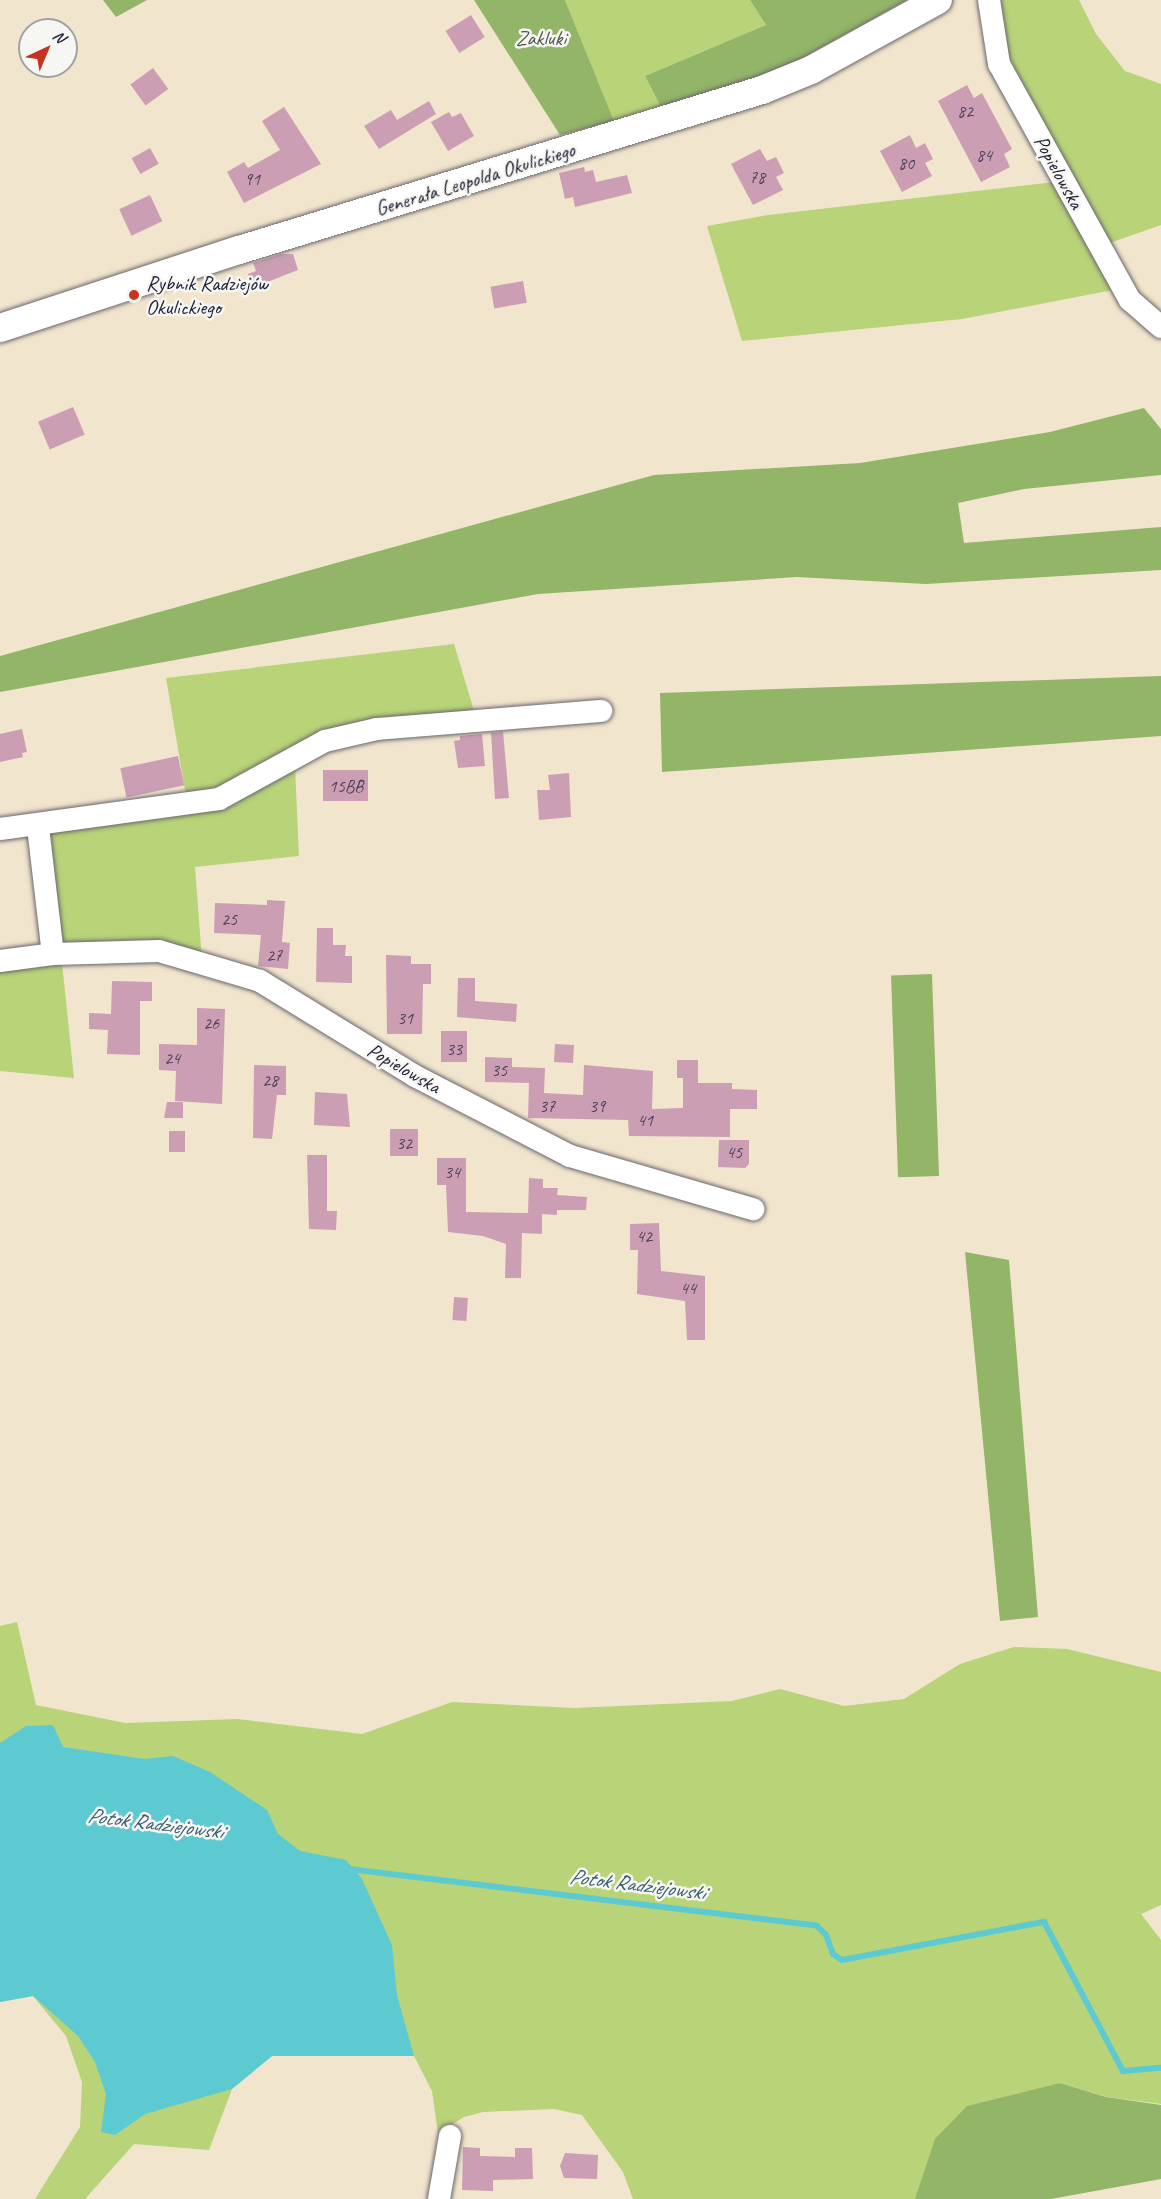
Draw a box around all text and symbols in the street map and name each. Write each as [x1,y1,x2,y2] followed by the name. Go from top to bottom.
[18,18,78,78] north arrow
[516,25,566,51] park label: Zakluki
[49,26,70,47] text: N
[957,100,973,122] house number: 82
[1029,131,1089,213] street label: Popielowska
[372,137,578,221] street label: Generała Leopolda Okulickiego
[976,144,992,166] house number: 84
[898,152,914,174] house number: 80
[749,166,765,188] house number: 78
[244,168,260,190] house number: 91
[146,270,268,320] place label: Rybnik Radziejów Okulickiego
[127,288,141,302] marker: Rybnik Radziejów Okulickiego
[329,775,363,797] house number: 15BB
[221,908,237,930] house number: 25
[266,944,282,966] house number: 27
[397,1007,413,1029] house number: 31
[203,1012,219,1034] house number: 26
[363,1037,445,1099] street label: Popielowska
[446,1038,462,1060] house number: 33
[164,1047,180,1069] house number: 24
[491,1059,507,1081] house number: 35
[262,1069,278,1091] house number: 28
[539,1095,555,1117] house number: 37
[589,1095,605,1117] house number: 39
[637,1109,653,1131] house number: 41
[396,1132,412,1154] house number: 32
[726,1141,742,1163] house number: 45
[444,1161,460,1183] house number: 34
[636,1225,652,1247] house number: 42
[680,1277,696,1299] house number: 44
[85,1803,225,1845] water label: Potok Radziejowski
[567,1864,707,1906] water label: Potok Radziejowski

